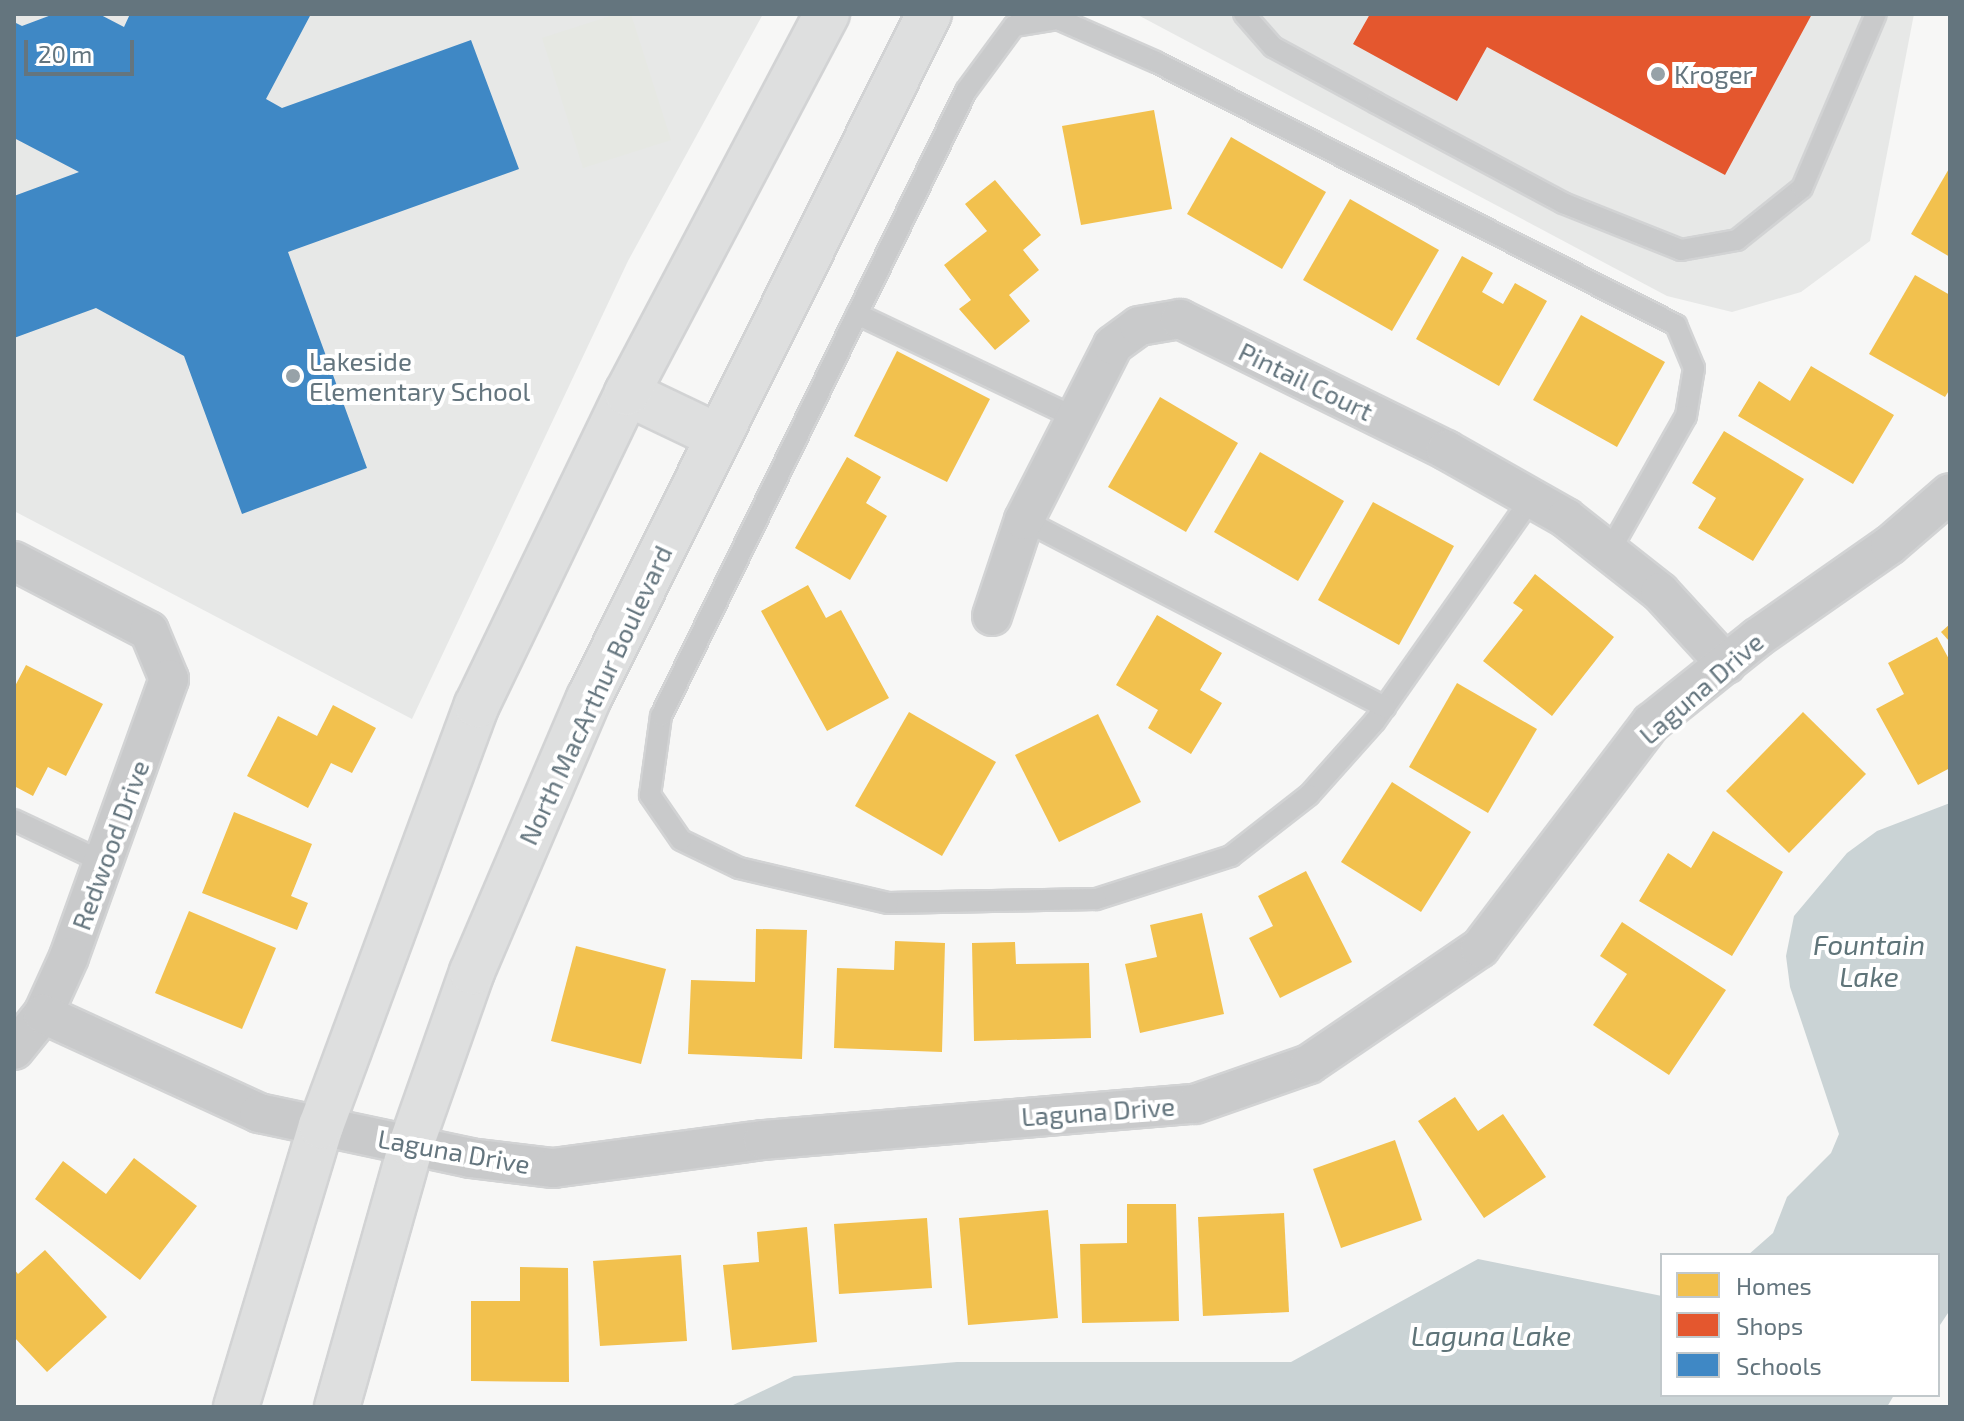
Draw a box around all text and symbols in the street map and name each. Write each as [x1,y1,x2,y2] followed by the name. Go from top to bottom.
[28,24,138,74] scale bar
[38,39,92,68] text: 20 m
[1674,58,1753,90] place label: Kroger
[1649,65,1667,83] marker: Kroger
[1234,335,1378,427] street label: Pintail Court
[309,345,531,406] place label: Lakeside Elementary School
[284,367,302,385] marker: Lakeside Elementary School
[512,540,678,850] street label: North MacArthur Boulevard
[1633,626,1769,750] street label: Laguna Drive
[65,756,155,934] street label: Redwood Drive
[1813,927,1925,993] water label: Fountain Lake
[1020,1090,1176,1132] street label: Laguna Drive
[376,1122,532,1180] street label: Laguna Drive
[1660,1253,1940,1397] legend
[1736,1271,1812,1300] text: Homes
[1736,1311,1803,1340] text: Shops
[1411,1318,1571,1352] water label: Laguna Lake
[1736,1351,1822,1380] text: Schools

